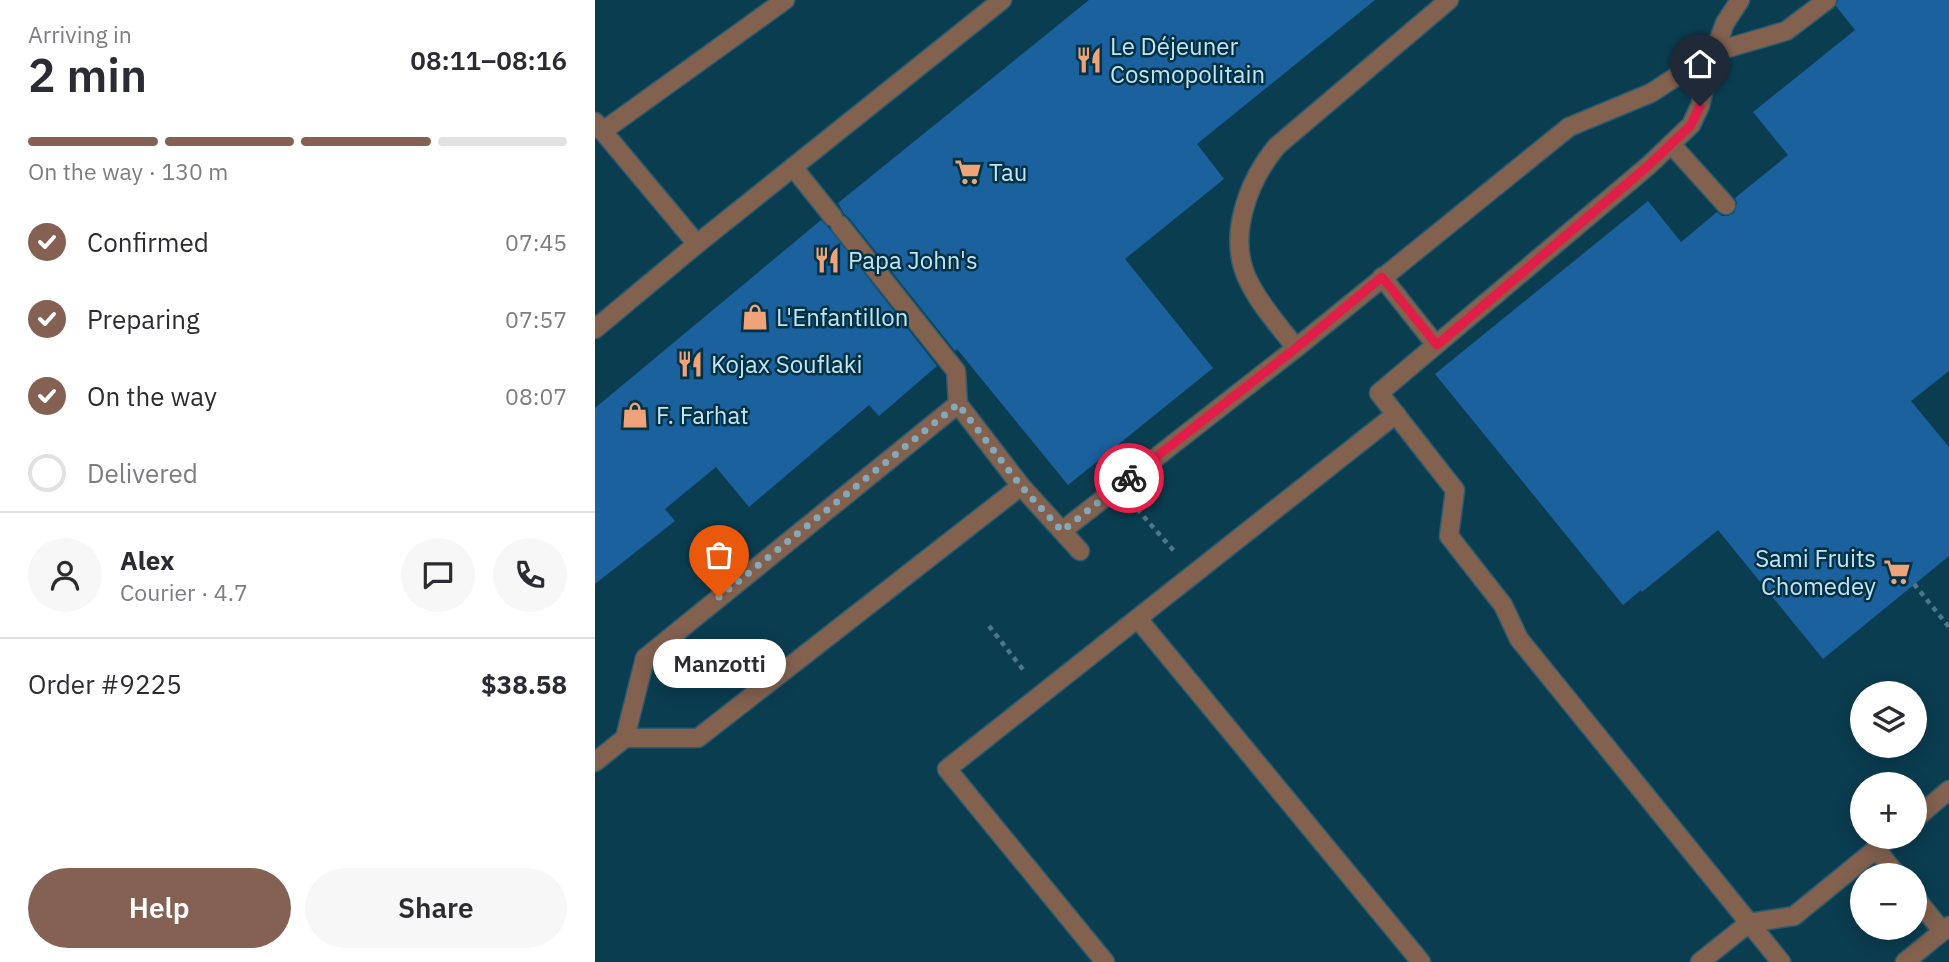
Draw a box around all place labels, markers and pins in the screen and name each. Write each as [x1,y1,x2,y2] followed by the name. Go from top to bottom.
[1110,30,1265,90] place label: Le Déjeuner Cosmopolitain
[1670,34,1730,106] pin
[1074,45,1104,75] restaurant icon: Le Déjeuner Cosmopolitain
[989,156,1028,188] place label: Tau
[953,157,983,187] supermarket icon: Tau
[848,244,978,276] place label: Papa John's
[812,245,842,275] restaurant icon: Papa John's
[776,301,908,333] place label: L'Enfantillon
[740,302,770,332] shop icon: L'Enfantillon
[711,348,863,380] place label: Kojax Souflaki
[675,349,705,379] restaurant icon: Kojax Souflaki
[656,399,749,431] place label: F. Farhat
[620,400,650,430] shop icon: F. Farhat
[689,525,749,597] pin
[1755,542,1876,602] place label: Sami Fruits Chomedey
[1882,557,1912,587] supermarket icon: Sami Fruits Chomedey
[653,639,785,688] callout: Manzotti

